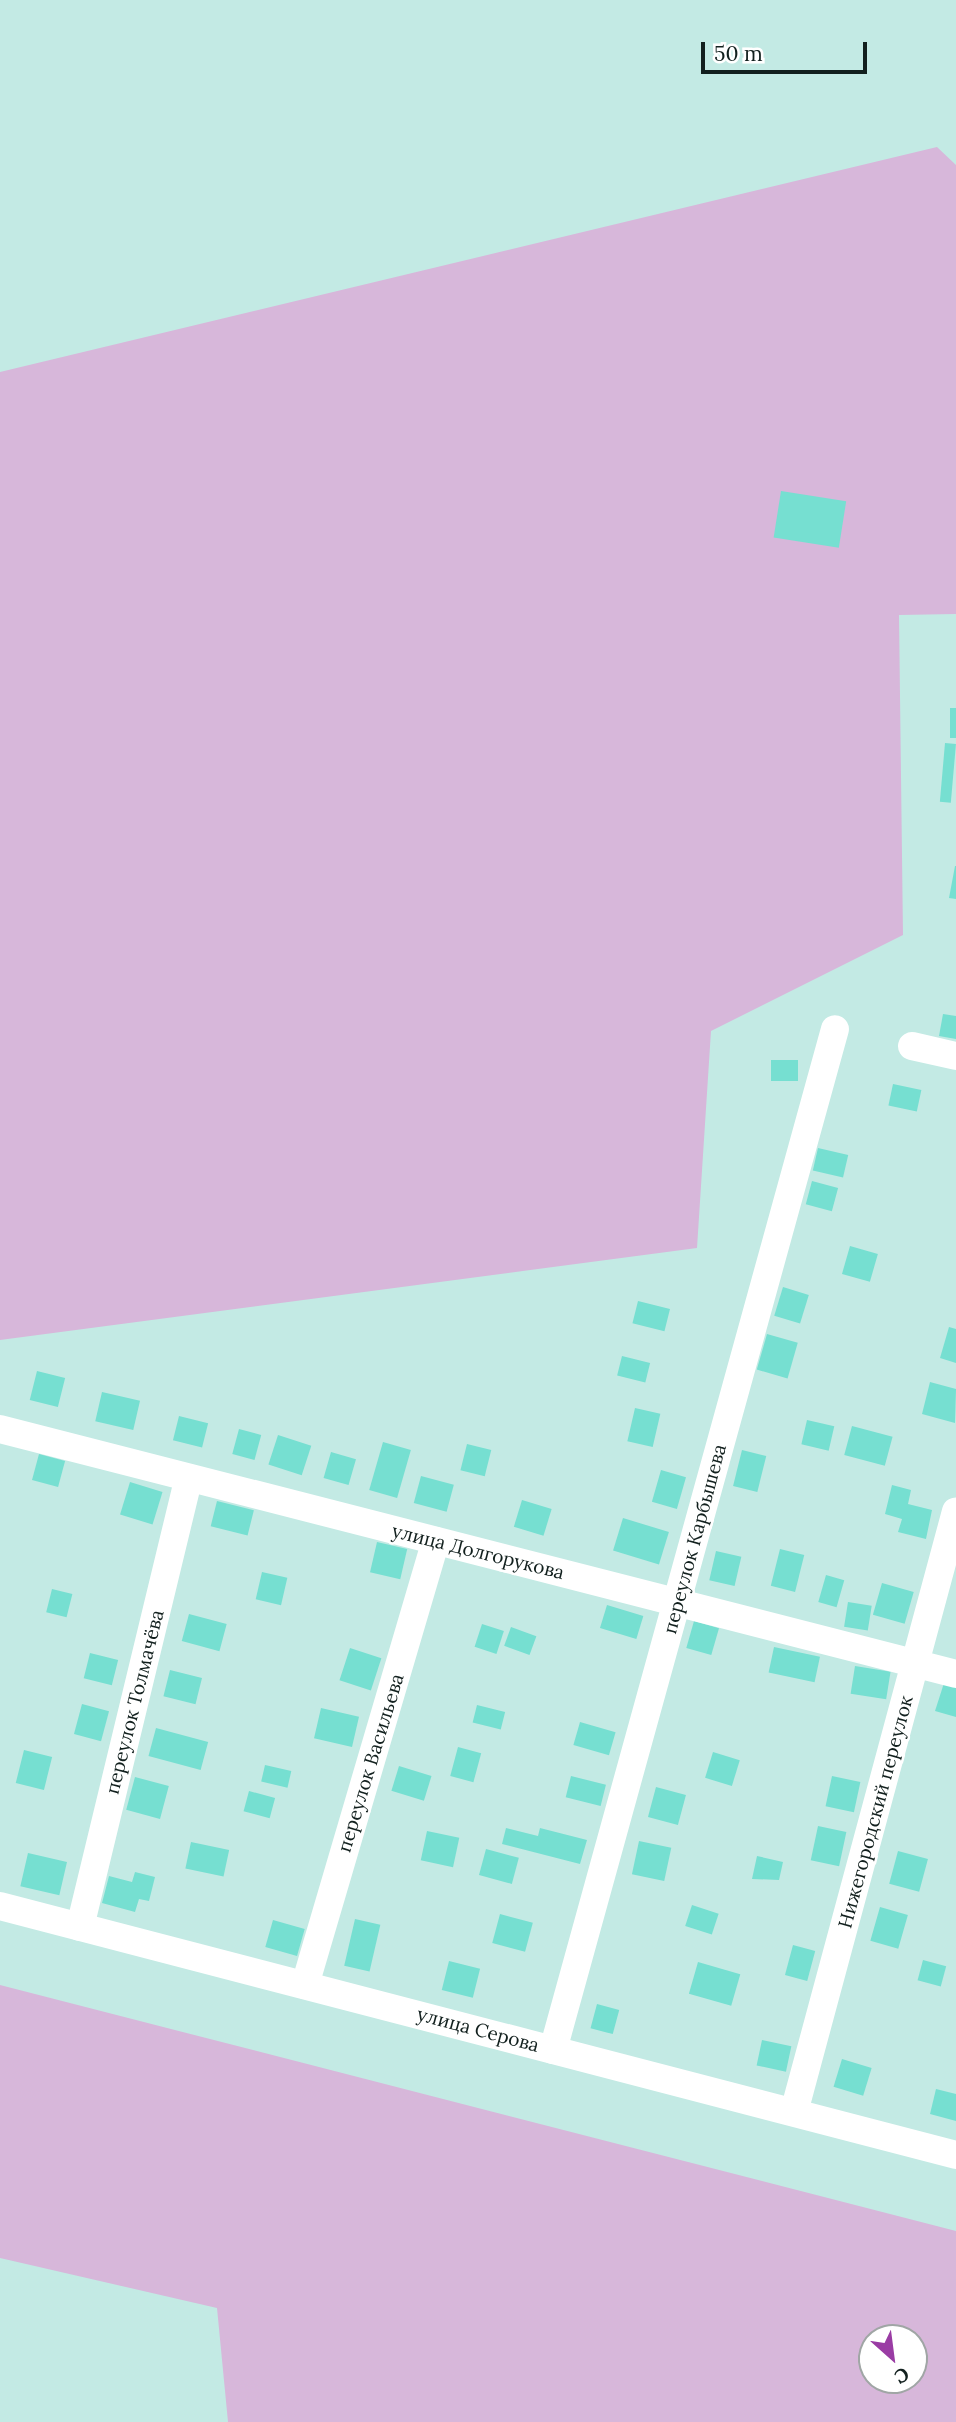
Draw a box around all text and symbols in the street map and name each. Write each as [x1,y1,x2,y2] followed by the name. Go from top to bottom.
[704,28,870,72] scale bar
[714,40,763,67] text: 50 m
[659,1442,731,1636] street label: переулок Карбышева
[390,1520,566,1584] street label: улица Долгорукова
[101,1607,169,1797] street label: переулок Толмачёва
[333,1671,409,1855] street label: переулок Васильева
[834,1693,918,1931] street label: Нижегородский переулок
[414,2003,542,2057] street label: улица Серова
[858,2324,928,2394] north arrow
[891,2362,913,2389] text: С

